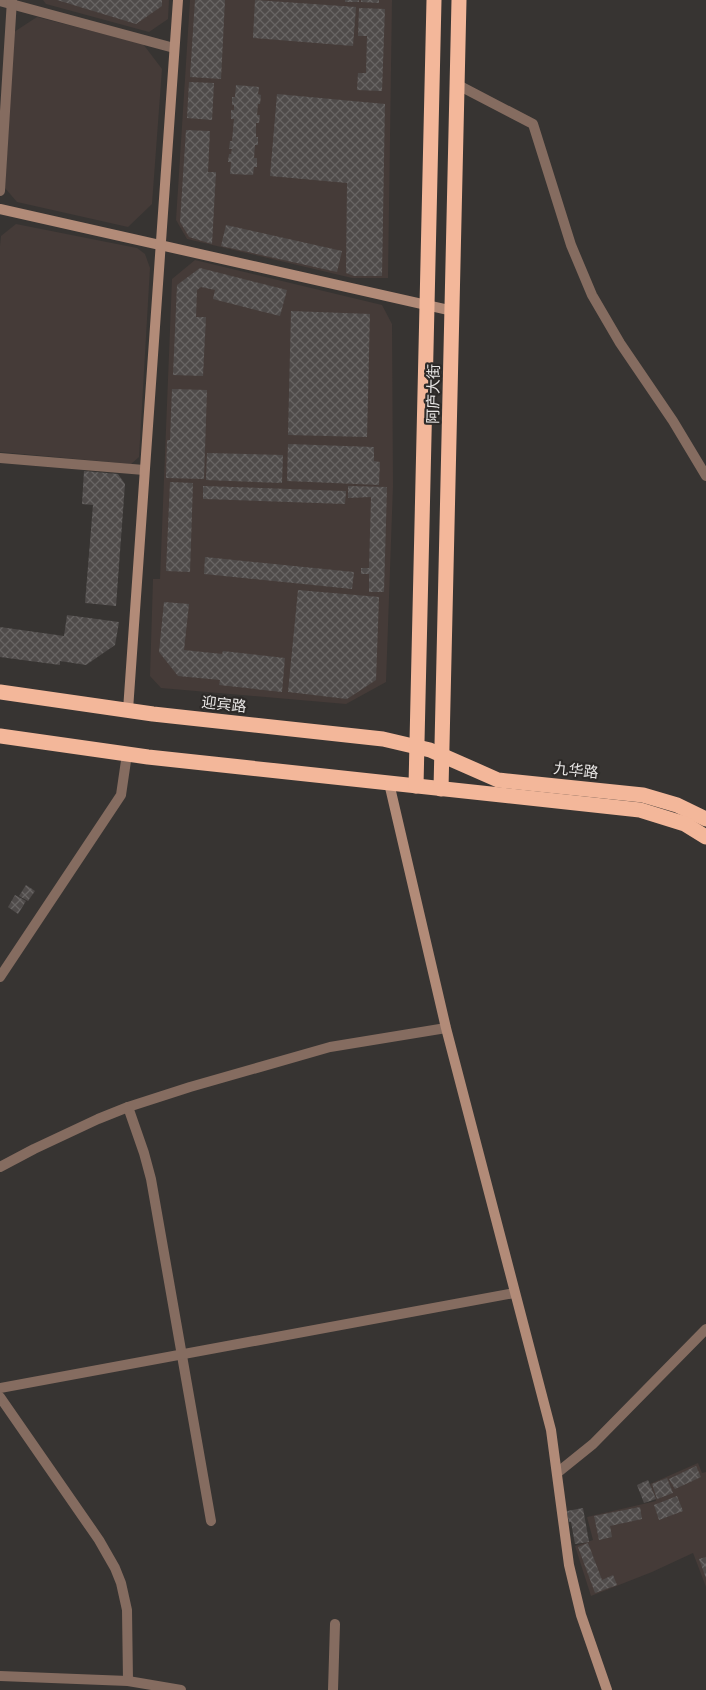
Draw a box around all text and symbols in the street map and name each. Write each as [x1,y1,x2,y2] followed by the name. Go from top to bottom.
[423,364,443,424] street label: 阿庐大街
[201,692,247,716] street label: 迎宾路
[553,758,599,782] street label: 九华路

